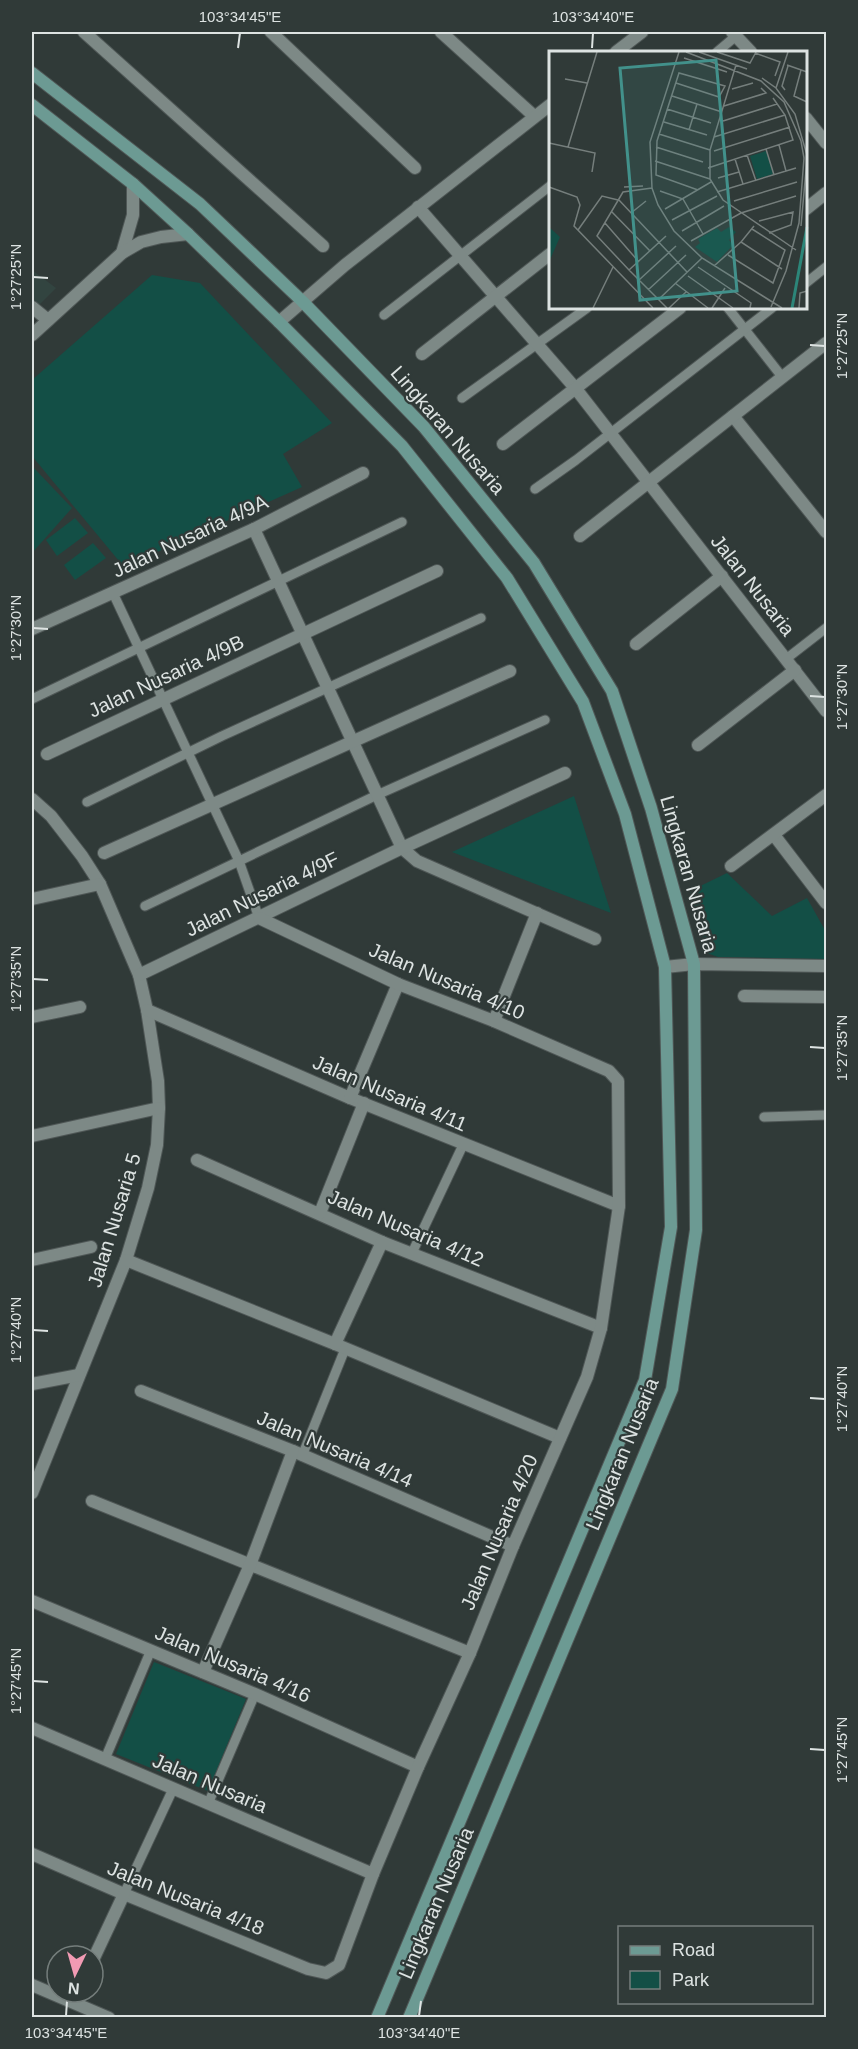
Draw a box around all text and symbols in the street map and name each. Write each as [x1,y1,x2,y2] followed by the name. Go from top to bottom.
[199,8,281,25] text: 103°34'45"E
[552,8,634,25] text: 103°34'40"E
[549,51,807,309] inset map
[7,244,24,310] text: 1°27'25"N
[833,313,850,379] text: 1°27'25"N
[386,362,510,499] street label: Lingkaran Nusaria
[109,490,272,582] street label: Jalan Nusaria 4/9A
[707,530,800,641] street label: Jalan Nusaria
[7,595,24,661] text: 1°27'30"N
[85,630,247,722] street label: Jalan Nusaria 4/9B
[833,664,850,730] text: 1°27'30"N
[656,793,722,956] street label: Lingkaran Nusaria
[182,847,342,941] street label: Jalan Nusaria 4/9F
[366,938,528,1024] street label: Jalan Nusaria 4/10
[7,946,24,1012] text: 1°27'35"N
[833,1015,850,1081] text: 1°27'35"N
[310,1051,470,1135] street label: Jalan Nusaria 4/11
[83,1150,145,1290] street label: Jalan Nusaria 5
[325,1185,487,1271] street label: Jalan Nusaria 4/12
[7,1297,24,1363] text: 1°27'40"N
[833,1366,850,1432] text: 1°27'40"N
[581,1374,663,1533] street label: Lingkaran Nusaria
[254,1406,416,1492] street label: Jalan Nusaria 4/14
[456,1451,542,1613] street label: Jalan Nusaria 4/20
[152,1621,314,1707] street label: Jalan Nusaria 4/16
[7,1648,24,1714] text: 1°27'45"N
[833,1717,850,1783] text: 1°27'45"N
[149,1749,271,1817] street label: Jalan Nusaria
[394,1823,478,1982] street label: Lingkaran Nusaria
[105,1857,267,1939] street label: Jalan Nusaria 4/18
[618,1926,813,2004] legend
[672,1940,715,1960] text: Road
[45,1944,105,2004] north arrow
[672,1970,710,1990] text: Park
[67,1979,80,1997] text: N
[25,2024,107,2041] text: 103°34'45"E
[378,2024,460,2041] text: 103°34'40"E

